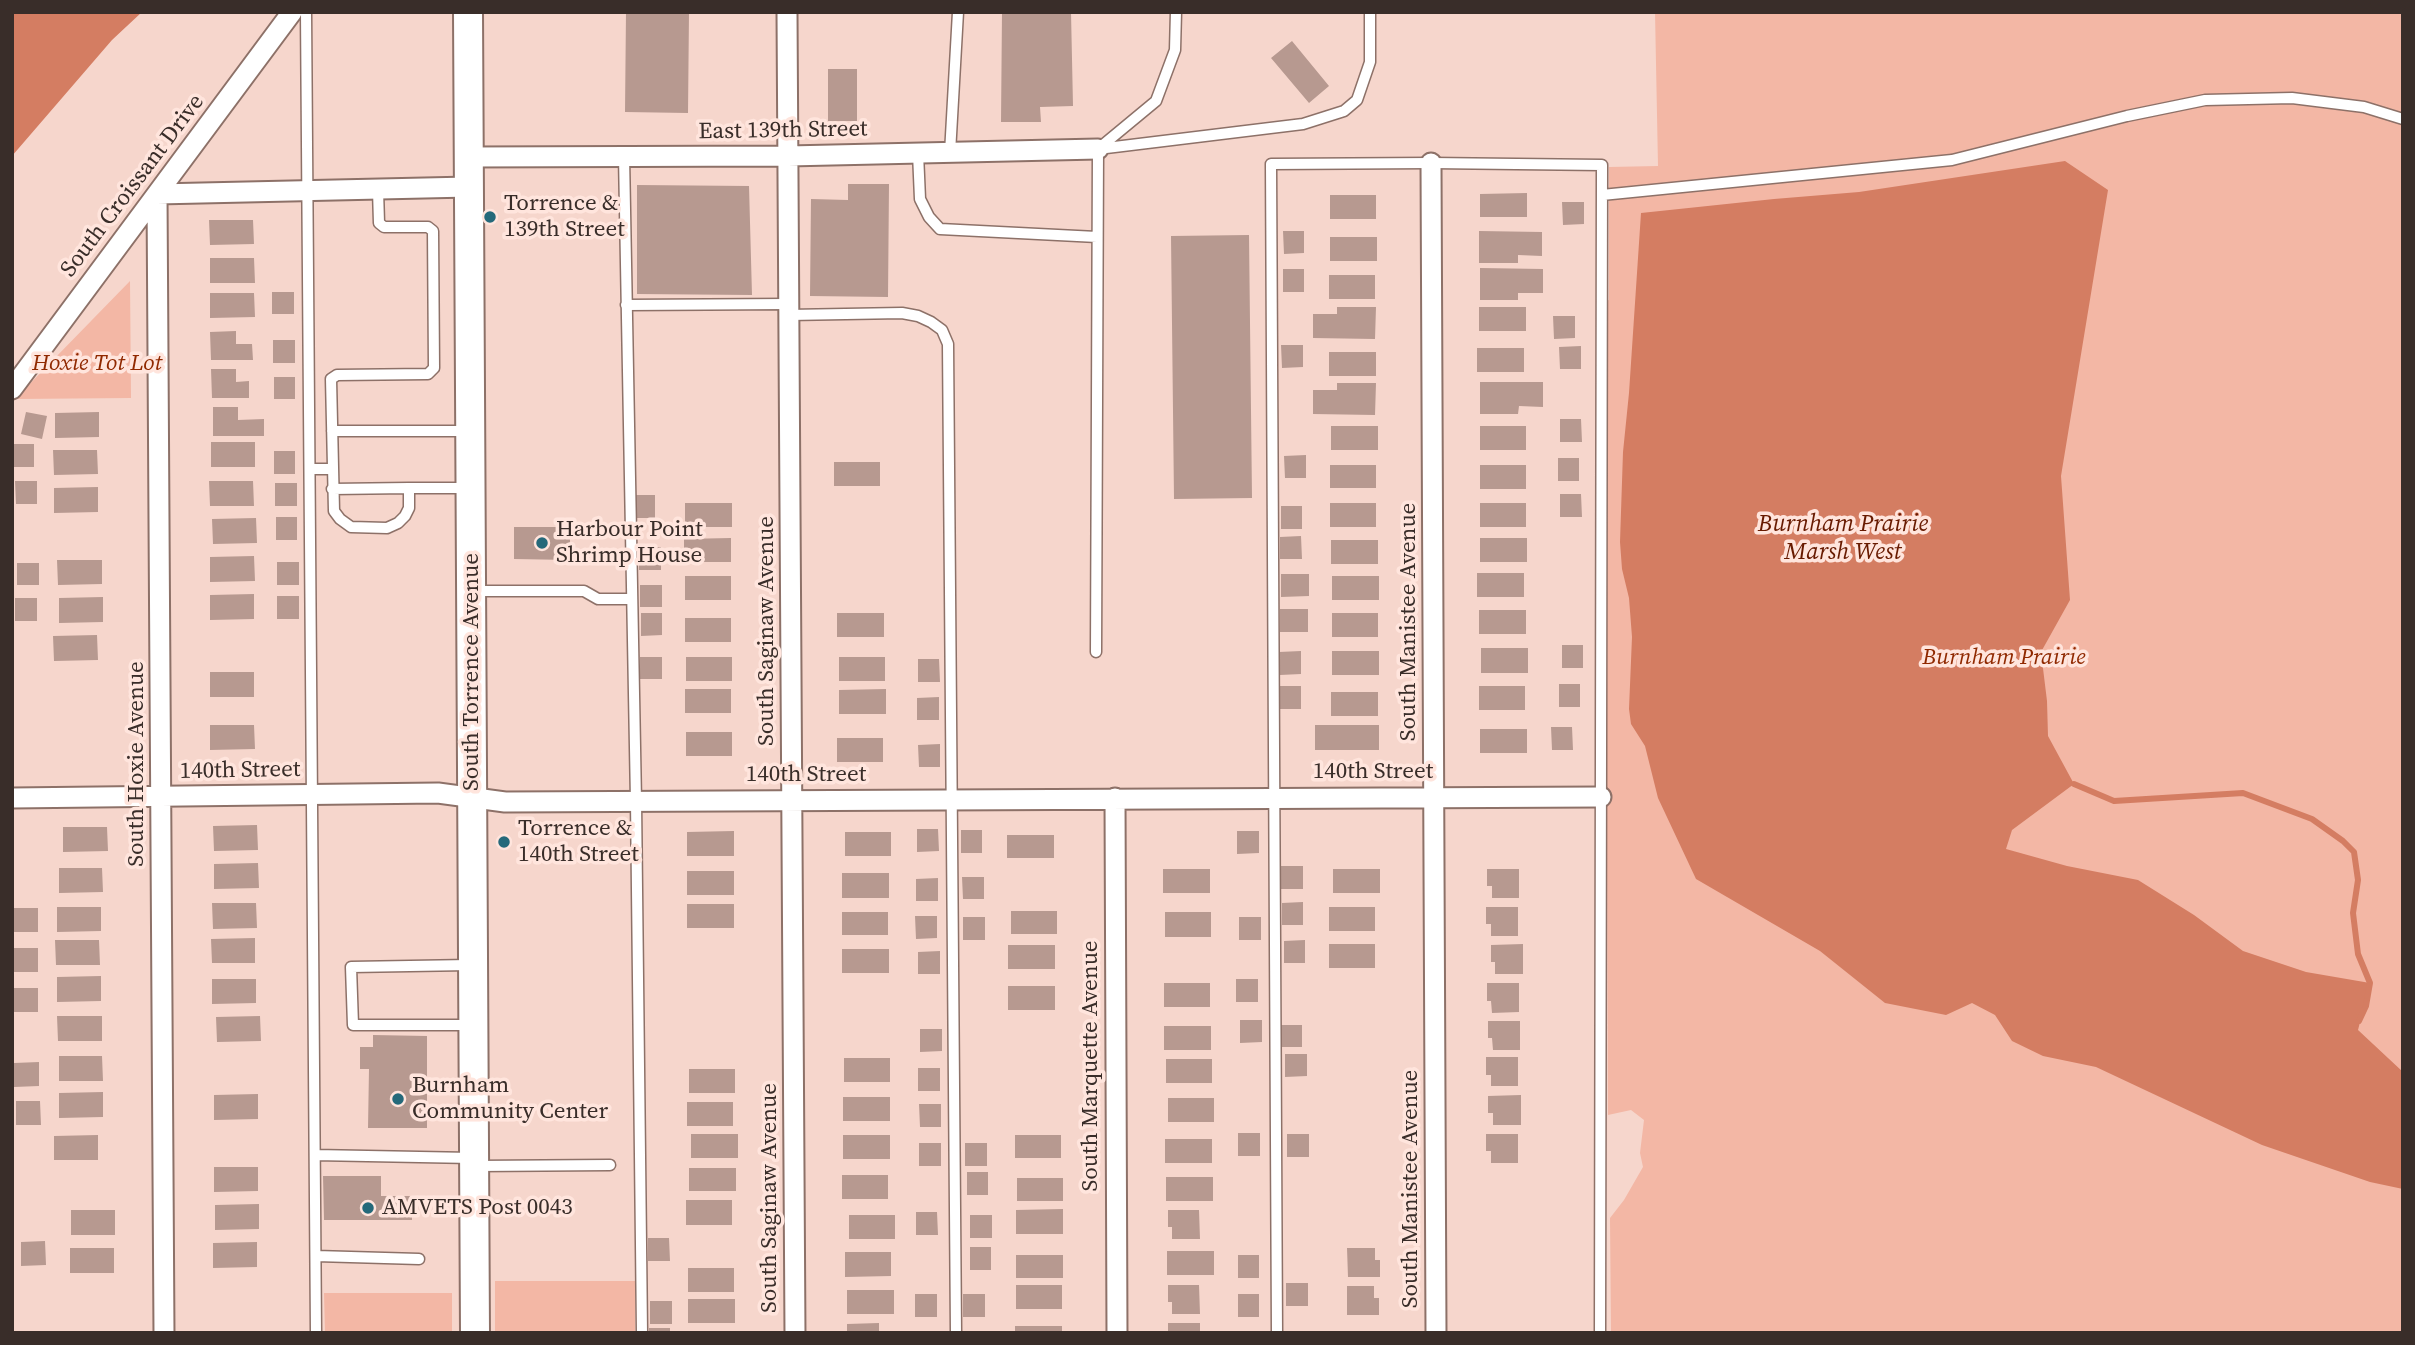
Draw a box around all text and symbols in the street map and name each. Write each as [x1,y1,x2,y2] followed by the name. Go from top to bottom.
[55,89,211,283] street label: South Croissant Drive
[698,116,868,146] street label: East 139th Street
[504,190,625,244] place label: Torrence & 139th Street
[482,209,498,225] marker: Torrence & 139th Street
[32,350,162,378] park label: Hoxie Tot Lot
[1395,503,1423,741] street label: South Manistee Avenue
[1758,511,1928,567] water label: Burnham Prairie Marsh West
[556,516,703,570] place label: Harbour Point Shrimp House
[753,516,781,746] street label: South Saginaw Avenue
[534,535,550,551] marker: Harbour Point Shrimp House
[458,553,486,791] street label: South Torrence Avenue
[1922,644,2086,672] park label: Burnham Prairie
[123,661,151,867] street label: South Hoxie Avenue
[179,756,301,786] street label: 140th Street
[1313,758,1433,786] street label: 140th Street
[746,761,866,789] street label: 140th Street
[518,815,639,869] place label: Torrence & 140th Street
[496,834,512,850] marker: Torrence & 140th Street
[1077,940,1105,1192] street label: South Marquette Avenue
[1397,1070,1425,1308] street label: South Manistee Avenue
[412,1072,608,1126] place label: Burnham Community Center
[756,1083,784,1313] street label: South Saginaw Avenue
[390,1091,406,1107] marker: Burnham Community Center
[382,1194,573,1222] place label: AMVETS Post 0043
[360,1200,376,1216] marker: AMVETS Post 0043

